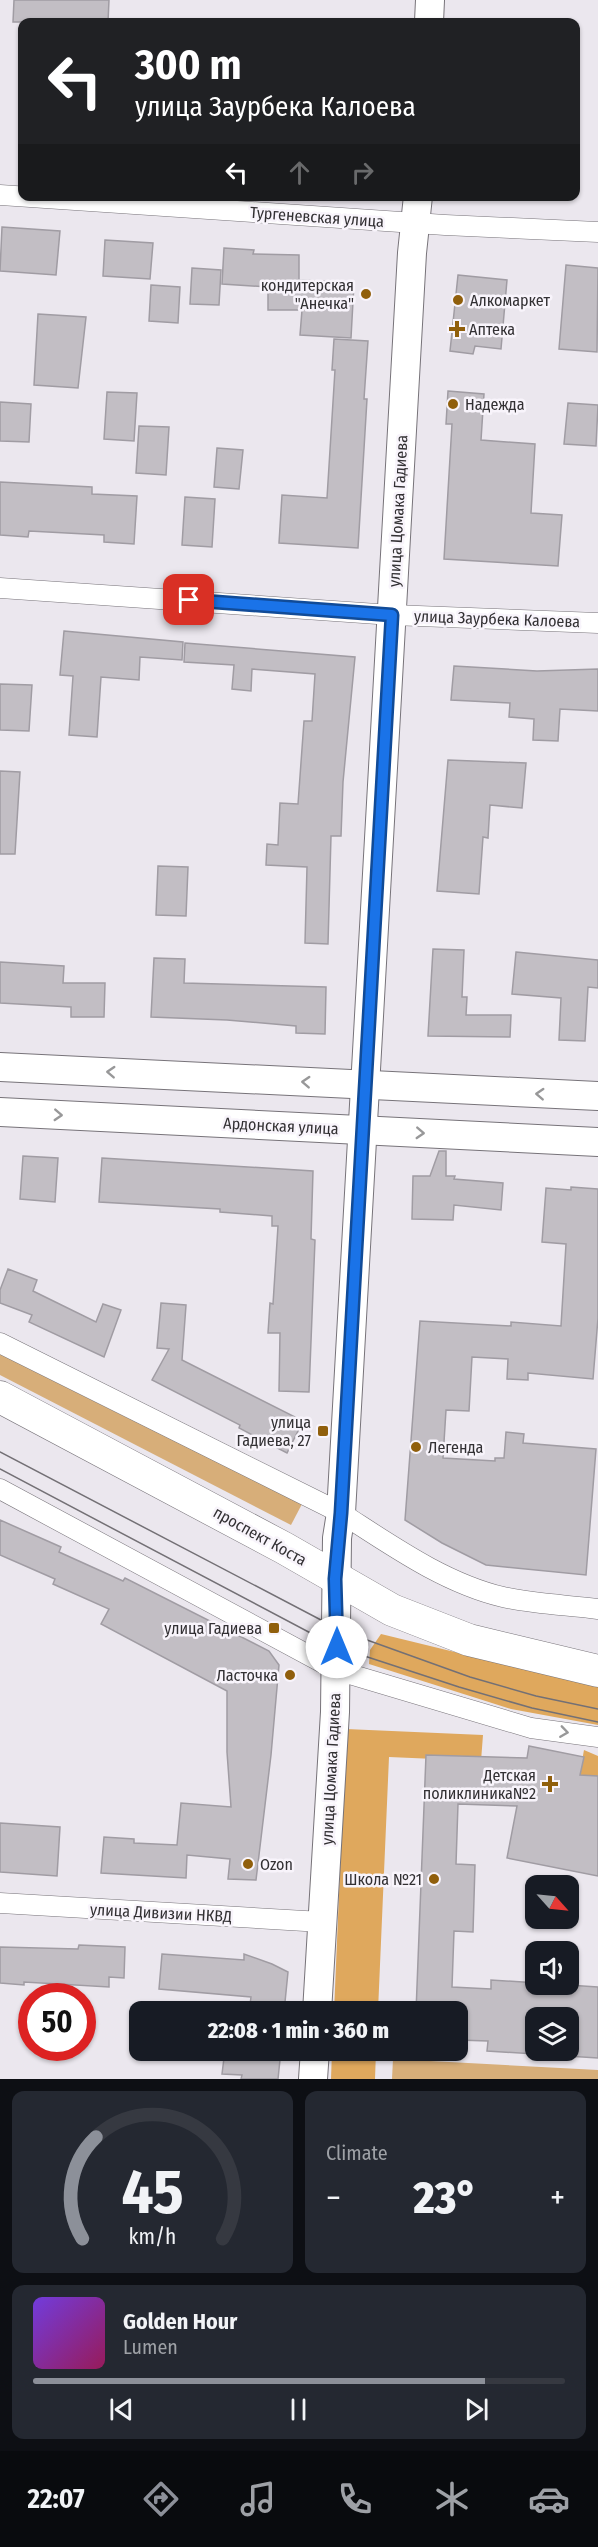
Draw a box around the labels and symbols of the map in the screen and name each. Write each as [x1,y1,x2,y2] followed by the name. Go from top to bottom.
[249,203,385,231] street label: Тургеневская улица
[261,276,354,313] place label: кондитерская "Анечка"
[359,287,373,301] marker: кондитерская "Анечка"
[470,291,550,310] place label: Алкомаркет
[451,293,465,307] marker: Алкомаркет
[469,320,515,339] place label: Аптека
[450,322,464,336] marker: Аптека
[465,395,525,414] place label: Надежда
[446,397,460,411] marker: Надежда
[385,434,411,588] street label: улица Цомака Гадиева
[163,574,214,625] pin
[414,607,581,631] street label: улица Заурбека Калоева
[106,1066,115,1079] one-way arrow
[301,1076,310,1089] one-way arrow
[535,1087,544,1100] one-way arrow
[54,1109,63,1122] one-way arrow
[223,1113,339,1139] street label: Ардонская улица
[416,1127,425,1140] one-way arrow
[237,1413,312,1450] place label: улица Гадиева, 27
[316,1424,330,1438] marker: улица Гадиева, 27
[428,1438,484,1457] place label: Легенда
[409,1440,423,1454] marker: Легенда
[210,1503,310,1570] street label: проспект Коста
[305,1615,369,1679] position arrow
[164,1619,262,1638] place label: улица Гадиева
[267,1621,281,1635] marker: улица Гадиева
[216,1666,278,1685] place label: Ласточка
[283,1668,297,1682] marker: Ласточка
[318,1692,344,1846] street label: улица Цомака Гадиева
[560,1726,569,1738] one-way arrow
[423,1766,536,1803] place label: Детская поликлиника№2
[541,1775,559,1793] marker: Детская поликлиника№2
[260,1855,293,1874] place label: Ozon
[241,1857,255,1871] marker: Ozon
[344,1870,422,1889] place label: Школа №21
[427,1872,441,1886] marker: Школа №21
[525,1875,579,1929] north arrow
[90,1900,232,1926] street label: улица Дивизии НКВД
[18,1983,96,2061] speed limit sign: 50

